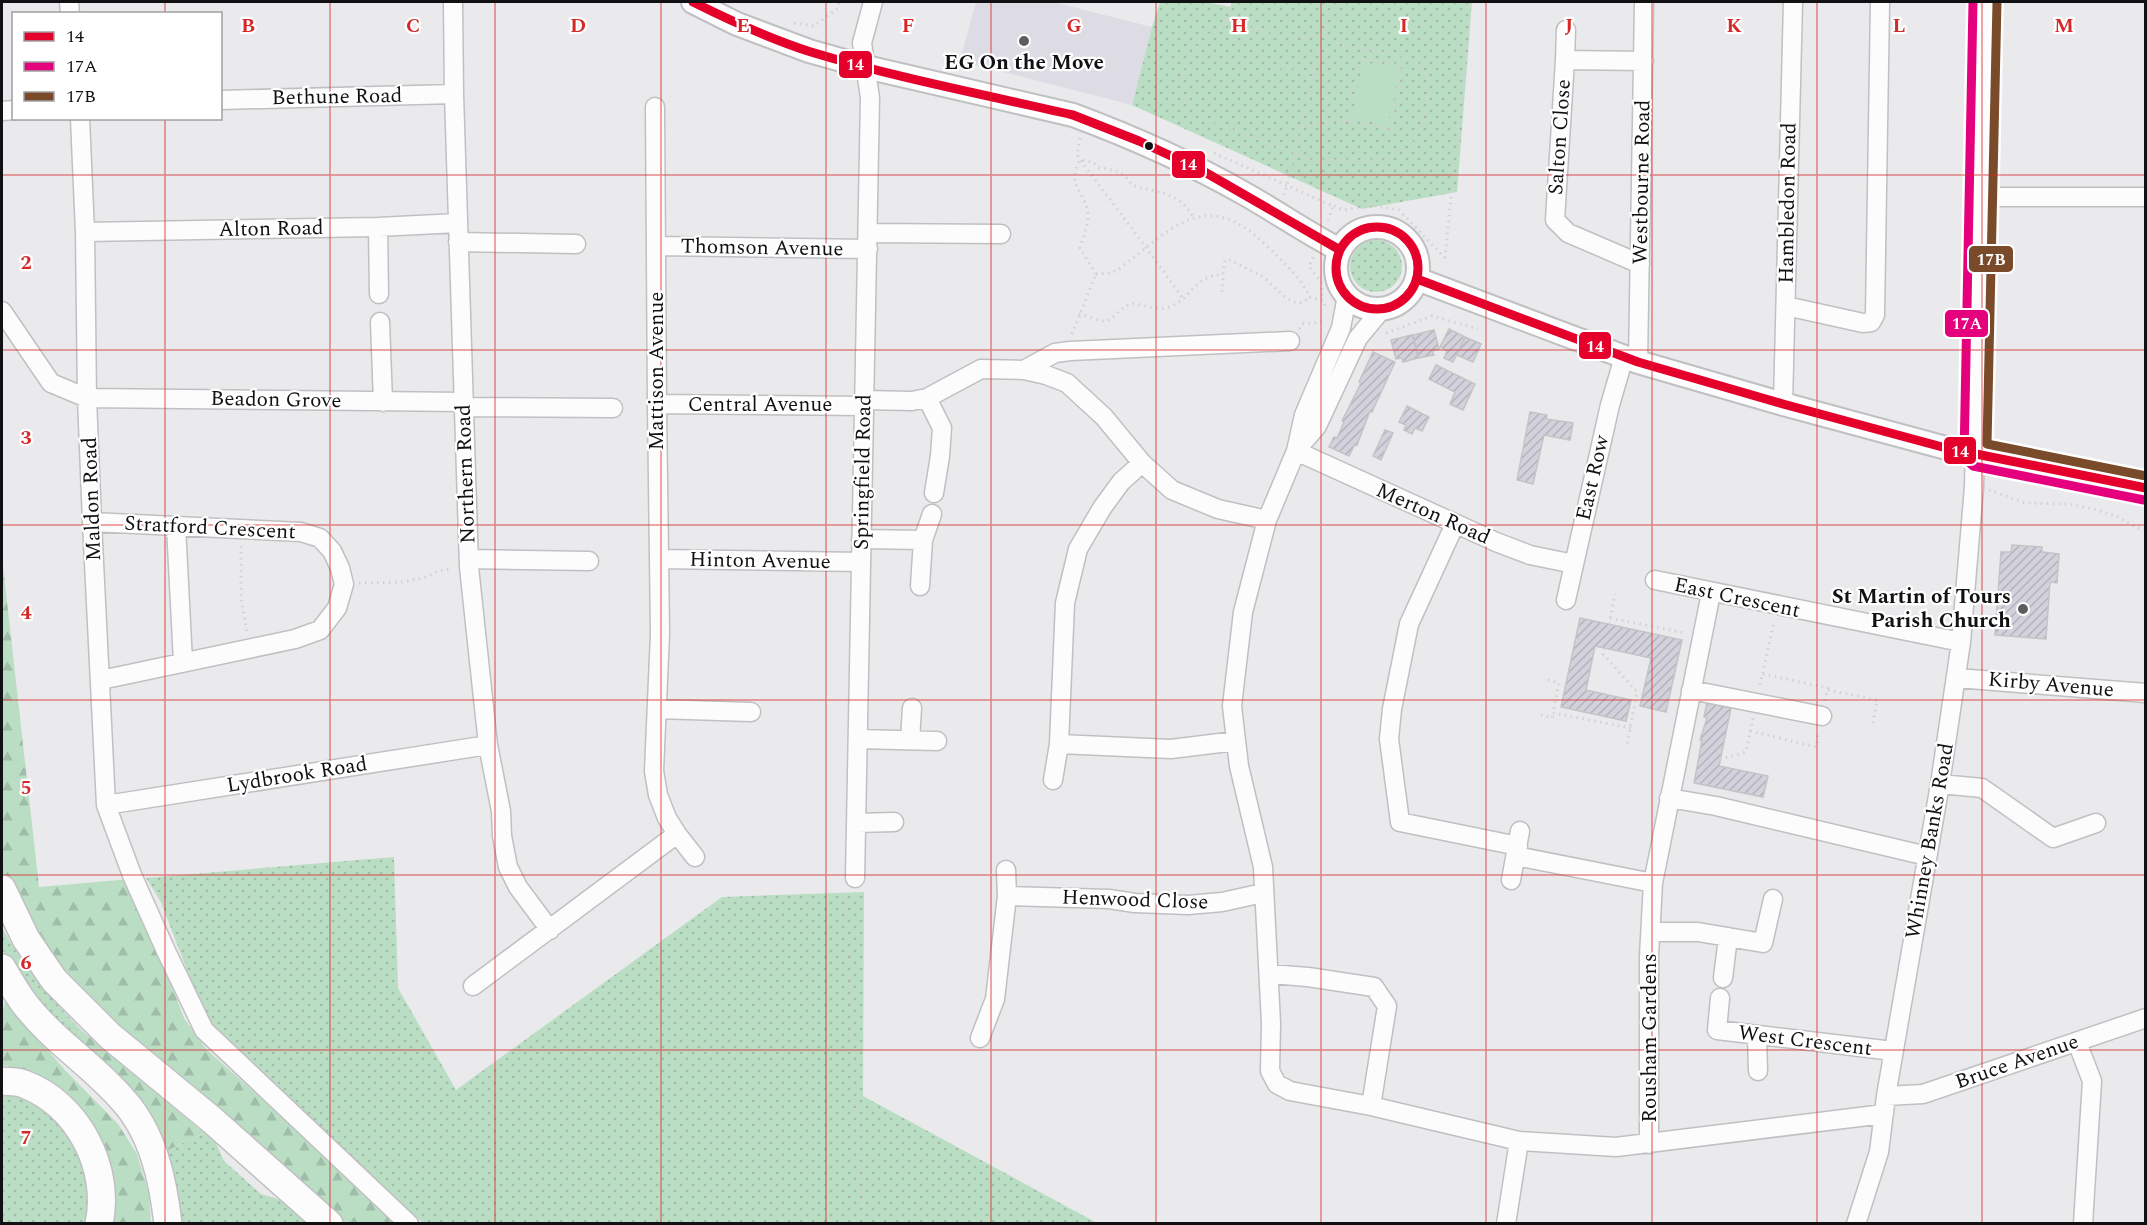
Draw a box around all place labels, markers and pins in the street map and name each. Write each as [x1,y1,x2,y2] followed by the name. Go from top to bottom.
[1017,34,1031,48] marker: EG On the Move
[944,47,1104,79] place label: EG On the Move
[1143,140,1155,152] unlabelled marker
[1832,581,2011,637] place label: St Martin of Tours Parish Church
[2016,602,2030,616] marker: St Martin of Tours Parish Church

